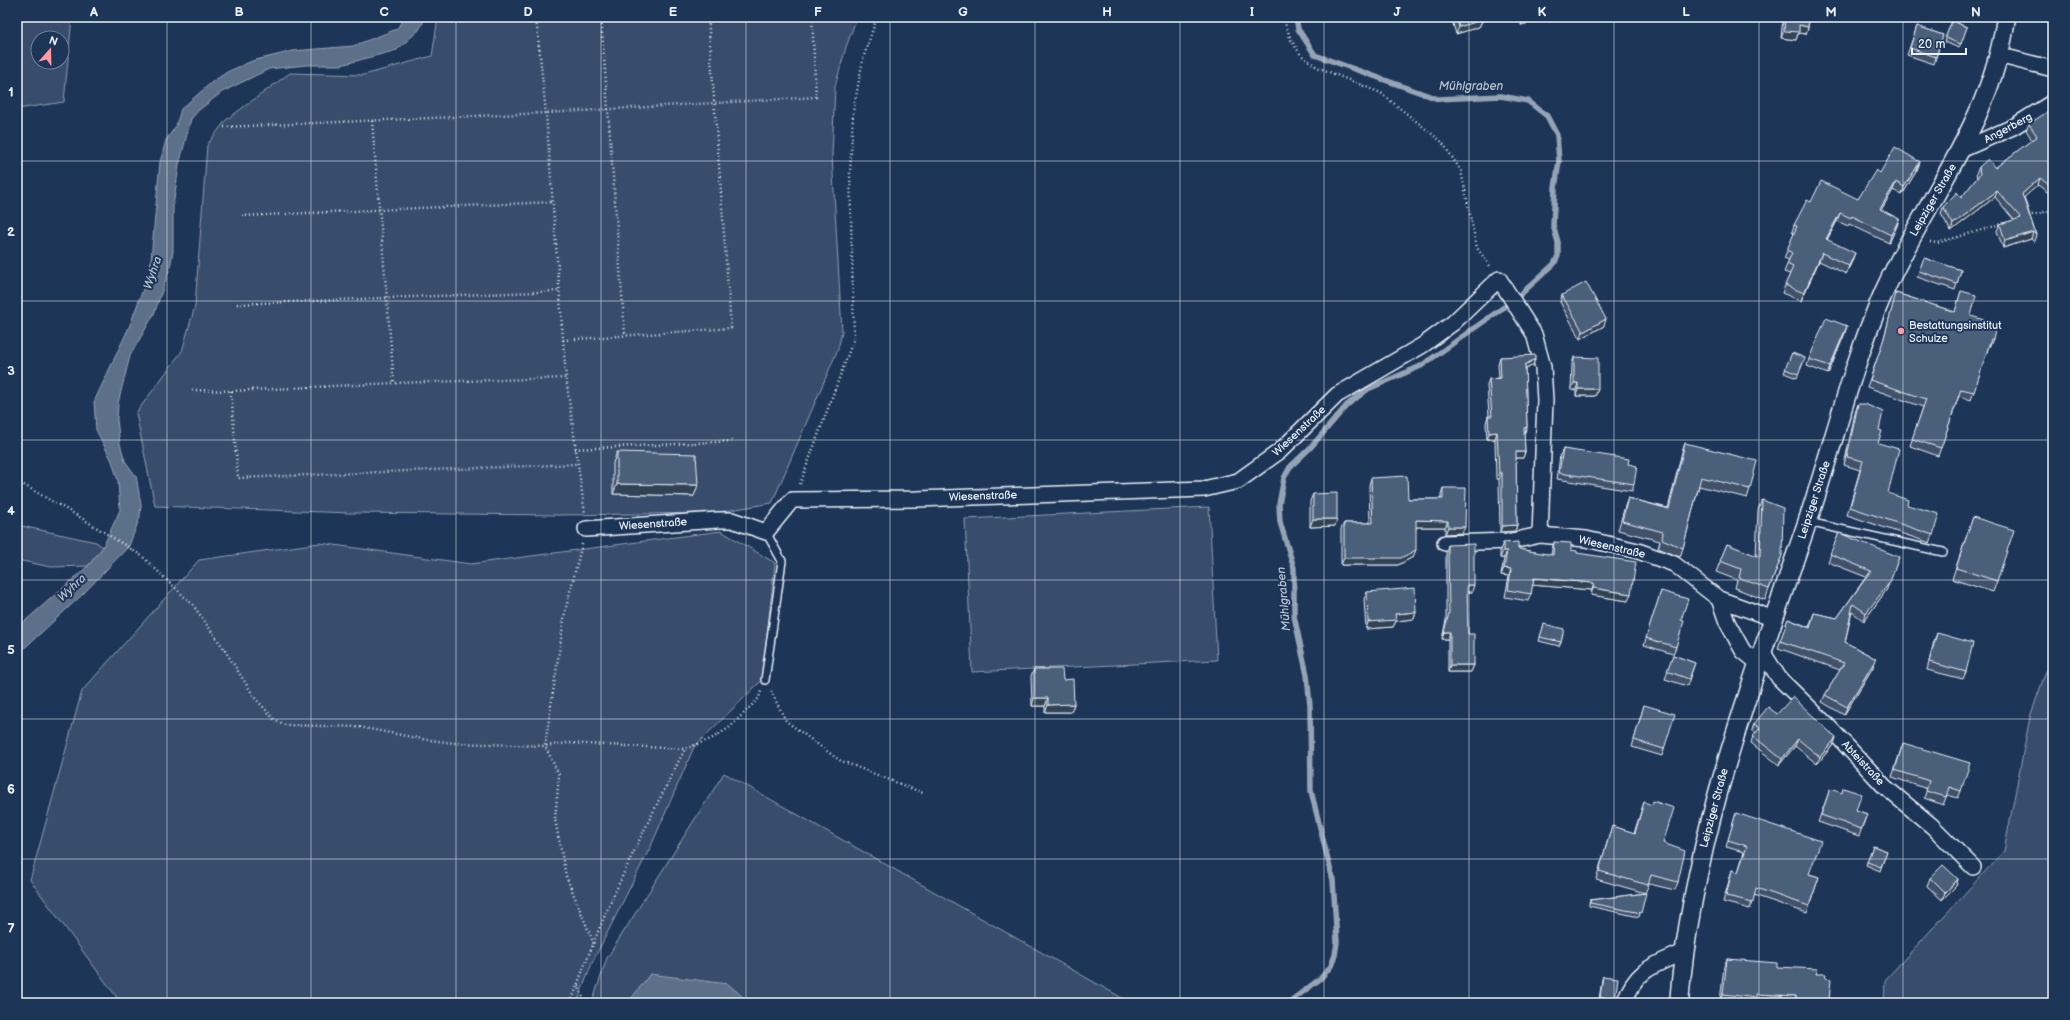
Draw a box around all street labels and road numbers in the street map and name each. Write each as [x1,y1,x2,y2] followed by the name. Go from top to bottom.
[1982,110,2034,146] street label: Angerberg
[1907,161,1959,239] street label: Leipziger Straße
[1270,403,1329,459] street label: Wiesenstraße
[1795,459,1833,541] street label: Leipziger Straße
[949,488,1018,504] street label: Wiesenstraße
[619,515,688,533] street label: Wiesenstraße
[1577,533,1647,561] street label: Wiesenstraße
[1839,738,1887,788] street label: Abteistraße
[1697,766,1731,849] street label: Leipziger Straße

